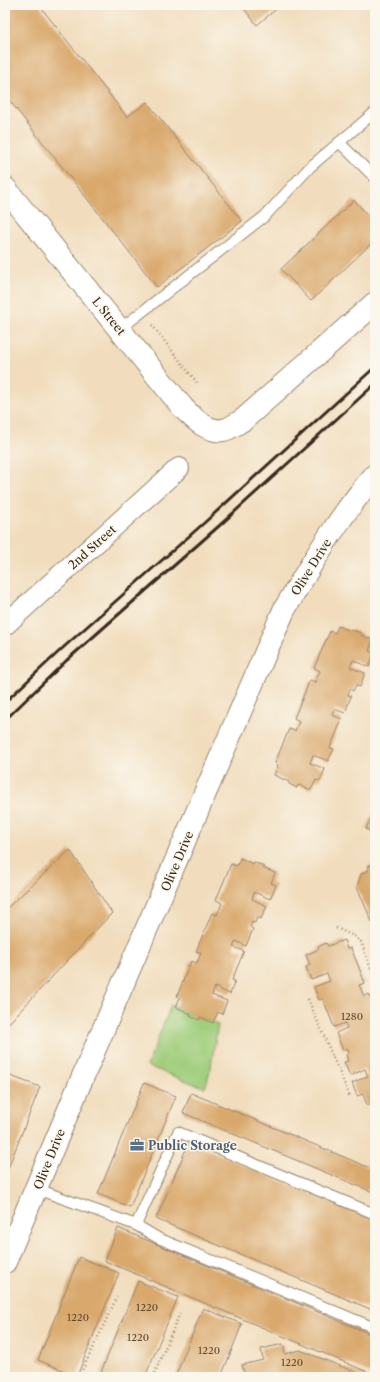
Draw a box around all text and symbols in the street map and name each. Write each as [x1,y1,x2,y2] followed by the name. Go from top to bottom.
[89,294,129,339] street label: L Street
[65,521,119,572] street label: 2nd Street
[288,536,335,598] street label: Olive Drive
[158,828,197,893] street label: Olive Drive
[341,1010,363,1023] house number: 1280
[30,1126,68,1192] street label: Olive Drive
[129,1137,145,1153] office icon: Public Storage
[148,1138,237,1153] place label: Public Storage
[136,1301,158,1314] house number: 1220
[67,1311,89,1324] house number: 1220
[127,1331,149,1344] house number: 1220
[198,1344,220,1357] house number: 1220
[281,1356,303,1369] house number: 1220

